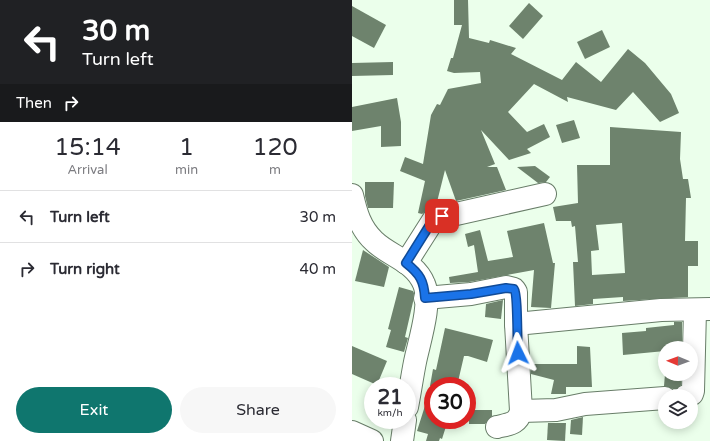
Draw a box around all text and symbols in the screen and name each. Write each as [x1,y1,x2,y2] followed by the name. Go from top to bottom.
[82,14,150,48] text: 30 m
[16,16,68,68] icon: left
[82,48,154,70] text: Turn left
[60,92,82,114] icon: right
[16,94,52,112] text: Then
[54,133,121,162] text: 15:14
[179,133,194,162] text: 1
[252,133,298,162] text: 120
[67,162,108,178] text: Arrival
[175,162,198,178] text: min
[269,162,281,178] text: m
[425,199,459,233] pin
[431,205,453,227] icon: arrive
[16,206,38,228] icon: left
[50,208,110,226] text: Turn left
[299,208,336,226] text: 30 m
[16,258,38,280] icon: right
[50,260,120,278] text: Turn right
[299,260,336,278] text: 40 m
[497,332,539,374] position arrow
[658,341,698,381] north arrow
[658,341,698,429] map controls
[424,377,476,429] speed limit sign: 30
[377,386,403,410] text: 21
[16,387,172,433] button: Exit
[180,387,336,433] button: Share
[658,389,698,429] button: layers
[377,407,403,419] text: km/h

